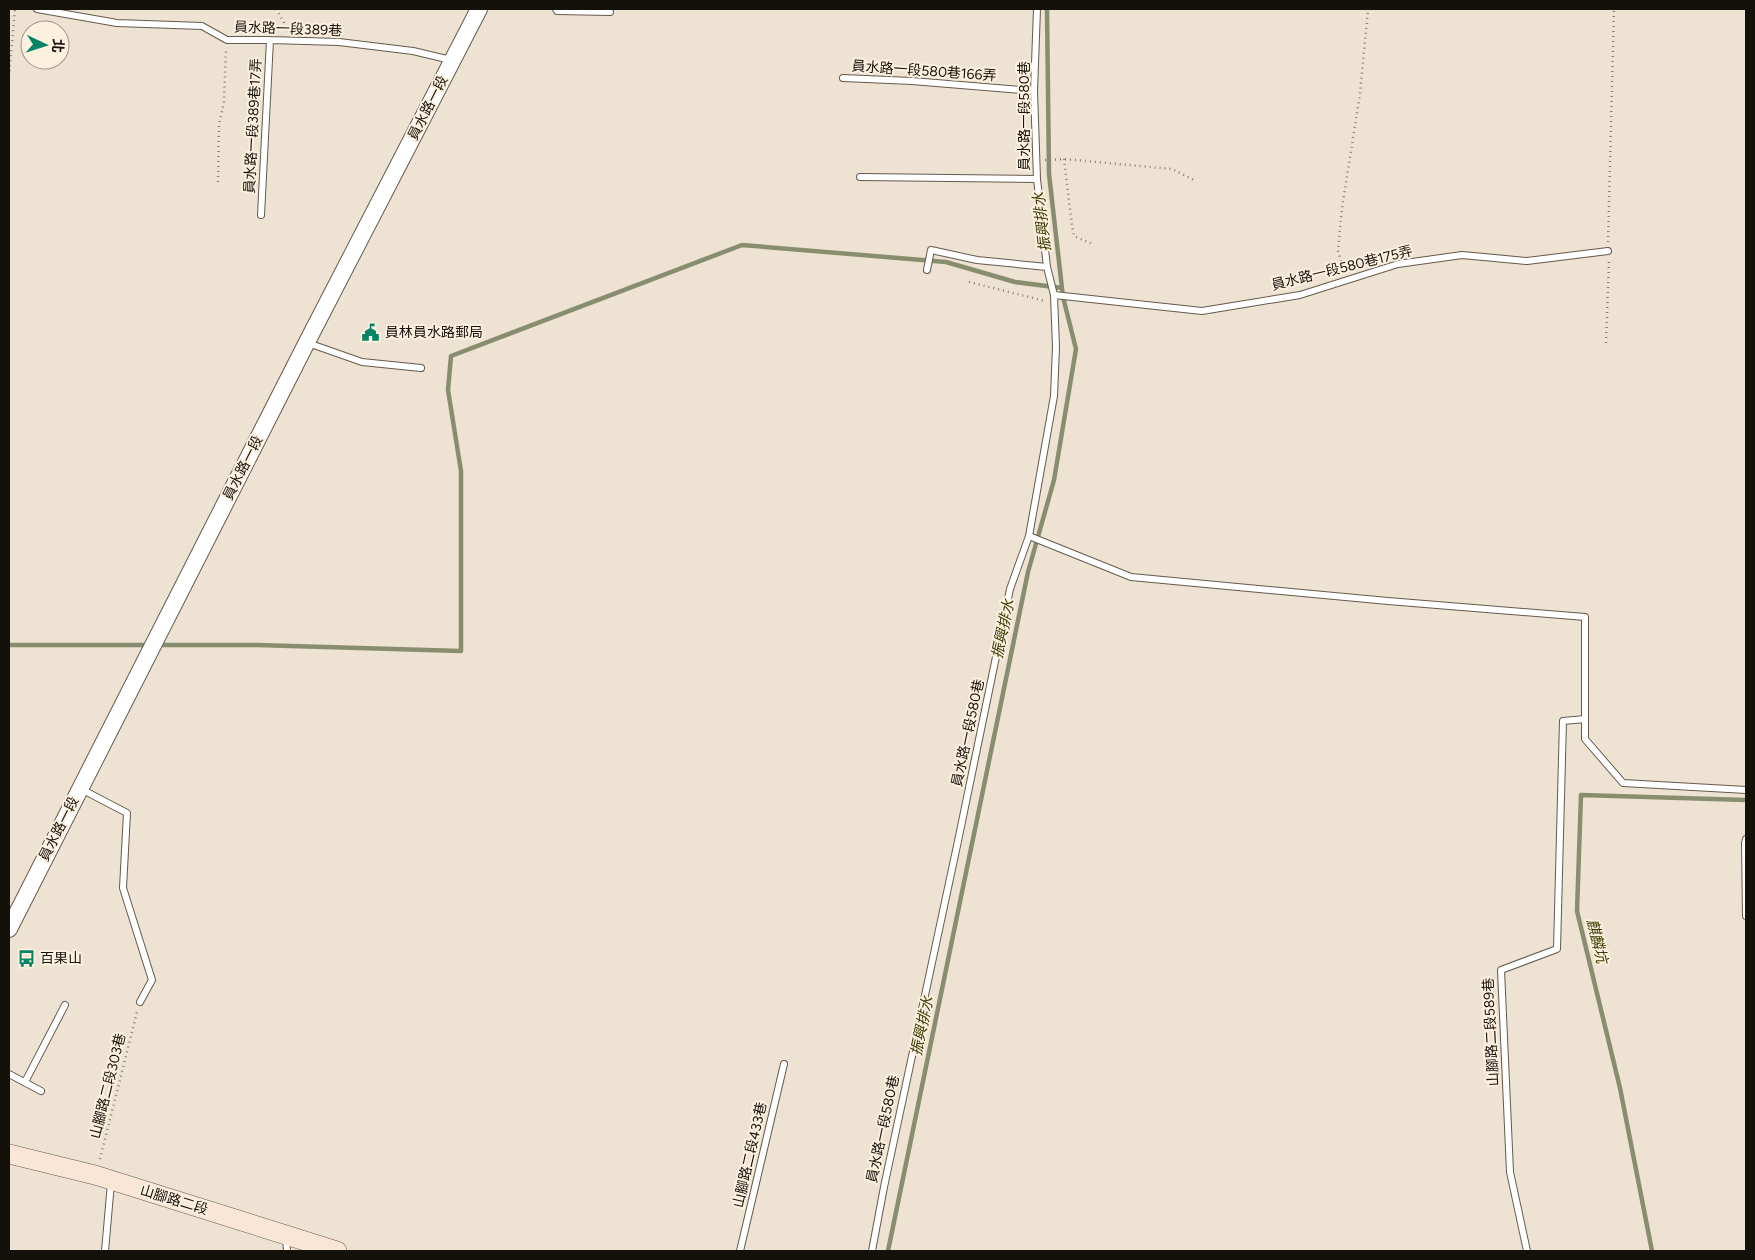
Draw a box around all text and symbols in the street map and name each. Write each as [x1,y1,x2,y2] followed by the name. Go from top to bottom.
[234,19,342,39] street label: 員水路一段389巷
[20,20,70,70] north arrow
[49,38,66,53] text: 北
[851,57,997,85] street label: 員水路一段580巷166弄
[241,58,265,194] street label: 員水路一段389巷17弄
[1016,61,1033,171] street label: 員水路一段580巷
[405,73,451,143] street label: 員水路一段
[1029,190,1055,253] water label: 振興排水
[1270,242,1414,294] street label: 員水路一段580巷175弄
[361,322,381,342] public building icon: 員林員水路郵局
[385,324,483,341] place label: 員林員水路郵局
[220,433,266,503] street label: 員水路一段
[988,597,1018,660] water label: 振興排水
[948,678,988,788] street label: 員水路一段580巷
[36,794,82,864] street label: 員水路一段
[1583,917,1612,967] water label: 麒麟坑
[16,948,36,968] bus stop icon: 百果山
[40,950,82,967] place label: 百果山
[1480,977,1502,1087] street label: 山腳路二段589巷
[907,994,937,1057] water label: 振興排水
[87,1031,129,1141] street label: 山腳路二段303巷
[863,1074,903,1184] street label: 員水路一段580巷
[730,1101,770,1209] street label: 山腳路二段433巷
[138,1182,210,1218] street label: 山腳路二段

